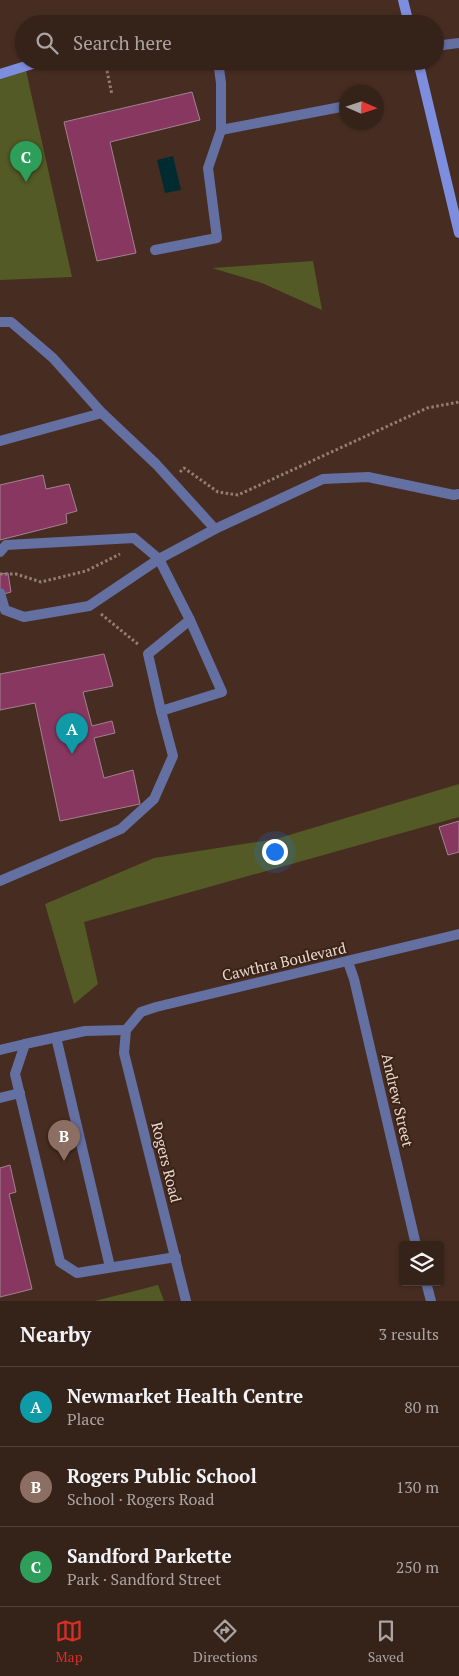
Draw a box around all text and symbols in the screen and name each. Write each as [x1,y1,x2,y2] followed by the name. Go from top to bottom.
[15,15,444,70] search box
[33,29,61,57] icon: search
[73,30,172,55] text: Search here
[339,85,384,130] north arrow
[10,141,42,182] pin: C
[56,713,88,754] pin: A
[262,839,288,865] your location
[220,937,348,985] street label: Cawthra Boulevard
[378,1051,419,1149] street label: Andrew Street
[48,1120,80,1161] pin: B
[147,1120,187,1204] street label: Rogers Road
[399,1241,444,1286] map controls
[399,1241,444,1286] button: layers
[20,1320,91,1348] text: Nearby
[379,1323,439,1345] text: 3 results
[67,1383,303,1408] text: Newmarket Health Centre
[30,1396,42,1418] text: A
[404,1396,439,1418] text: 80 m
[67,1408,105,1430] text: Place
[67,1463,257,1488] text: Rogers Public School
[31,1476,41,1498] text: B
[396,1476,439,1498] text: 130 m
[67,1488,214,1510] text: School · Rogers Road
[67,1543,232,1568] text: Sandford Parkette
[31,1556,41,1578] text: C
[396,1556,439,1578] text: 250 m
[67,1568,221,1590] text: Park · Sandford Street
[55,1617,83,1666] tab: Map
[193,1617,258,1666] tab: Directions
[368,1617,404,1666] tab: Saved

